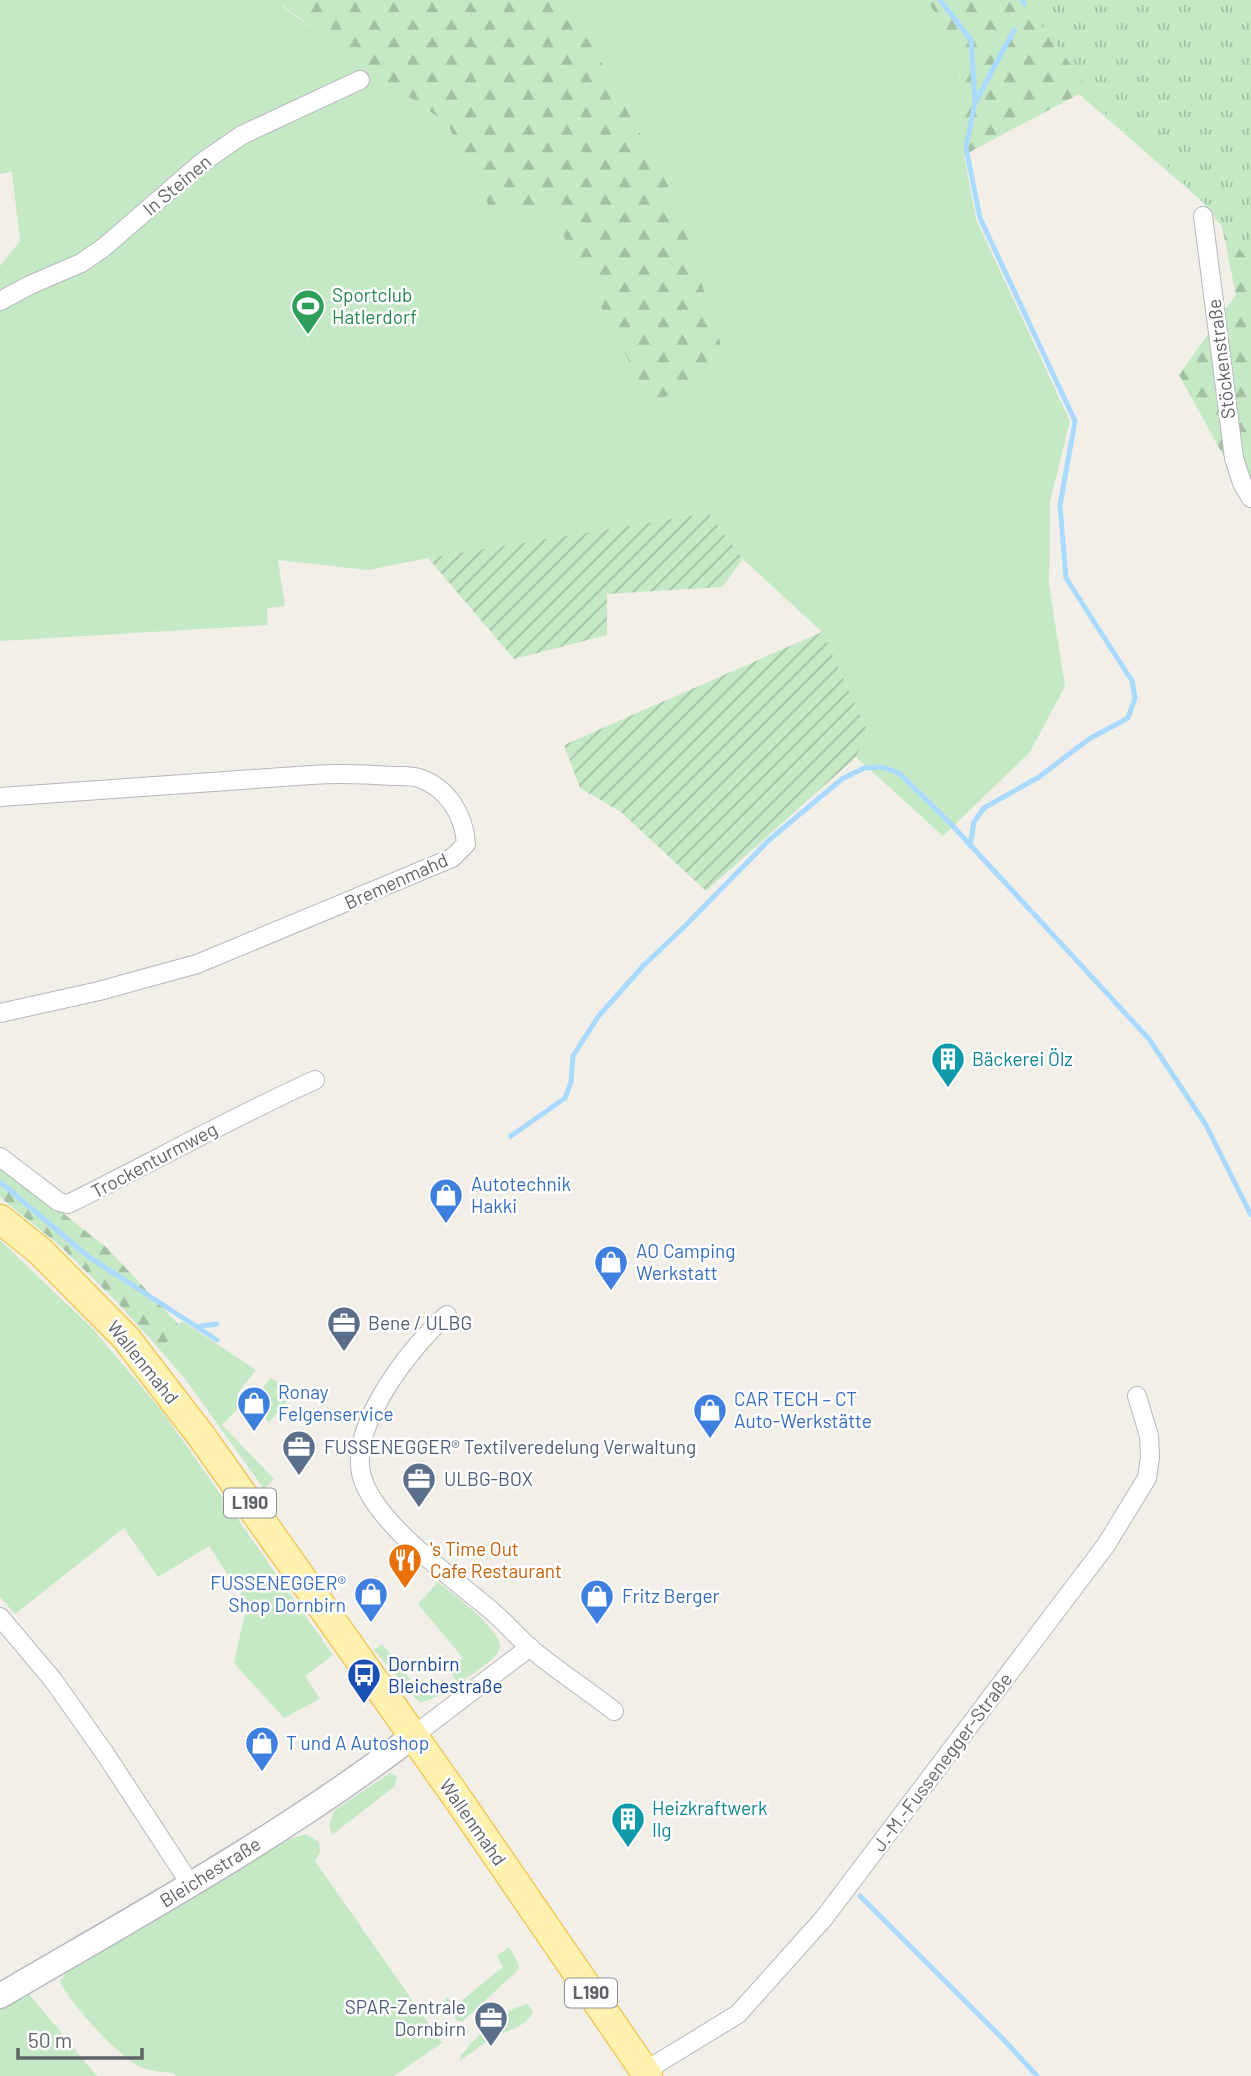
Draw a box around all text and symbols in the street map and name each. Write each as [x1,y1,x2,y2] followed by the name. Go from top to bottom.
[138,149,216,220] street label: In Steinen
[332,283,417,328] place label: Sportclub Hatlerdorf
[289,287,327,336] sports icon: Sportclub Hatlerdorf
[1202,298,1239,420] street label: Stöckenstraße
[341,848,451,914] street label: Bremenmahd
[929,1040,967,1089] building icon: Bäckerei Ölz
[972,1047,1073,1070] place label: Bäckerei Ölz
[87,1117,221,1202] street label: Trockenturmweg
[471,1172,571,1217] place label: Autotechnik Hakki
[427,1176,465,1225] shop icon: Autotechnik Hakki
[636,1239,735,1284] place label: AO Camping Werkstatt
[592,1243,630,1292] shop icon: AO Camping Werkstatt
[325,1304,363,1353] office icon: Bene / ULBG
[368,1311,472,1334] place label: Bene / ULBG
[103,1315,184,1408] street label: Wallenmahd
[278,1380,394,1425] place label: Ronay Felgenservice
[235,1384,273,1433] shop icon: Ronay Felgenservice
[734,1387,872,1432] place label: CAR TECH – CT Auto-Werkstätte
[691,1391,729,1440] shop icon: CAR TECH – CT Auto-Werkstätte
[280,1428,318,1477] office icon: FUSSENEGGER® Textilveredelung Verwaltung
[324,1435,696,1458] place label: FUSSENEGGER® Textilveredelung Verwaltung
[400,1460,438,1509] office icon: ULBG-BOX
[444,1467,533,1490] place label: ULBG-BOX
[224,1488,276,1518] road number: L190
[430,1537,562,1582] place label: 's Time Out Cafe Restaurant
[386,1541,424,1590] restaurant icon: 's Time Out Cafe Restaurant
[210,1571,346,1616] place label: FUSSENEGGER® Shop Dornbirn
[352,1575,390,1624] shop icon: FUSSENEGGER® Shop Dornbirn
[578,1577,616,1626] shop icon: Fritz Berger
[622,1584,720,1607] place label: Fritz Berger
[388,1652,503,1697] place label: Dornbirn Bleichestraße
[345,1656,383,1705] bus stop icon: Dornbirn Bleichestraße
[867,1668,1016,1856] street label: J.-M.-Fussenegger-Straße
[243,1724,281,1773] shop icon: T und A Autoshop
[286,1731,429,1754] place label: T und A Autoshop
[435,1774,512,1869] street label: Wallenmahd
[652,1796,768,1841] place label: Heizkraftwerk Ilg
[609,1800,647,1849] building icon: Heizkraftwerk Ilg
[155,1831,264,1912] street label: Bleichestraße
[565,1979,617,2008] road number: L190
[345,1995,466,2040] place label: SPAR-Zentrale Dornbirn
[472,1999,510,2048] office icon: SPAR-Zentrale Dornbirn
[18,2016,142,2060] scale bar
[28,2027,72,2052] text: 50 m

